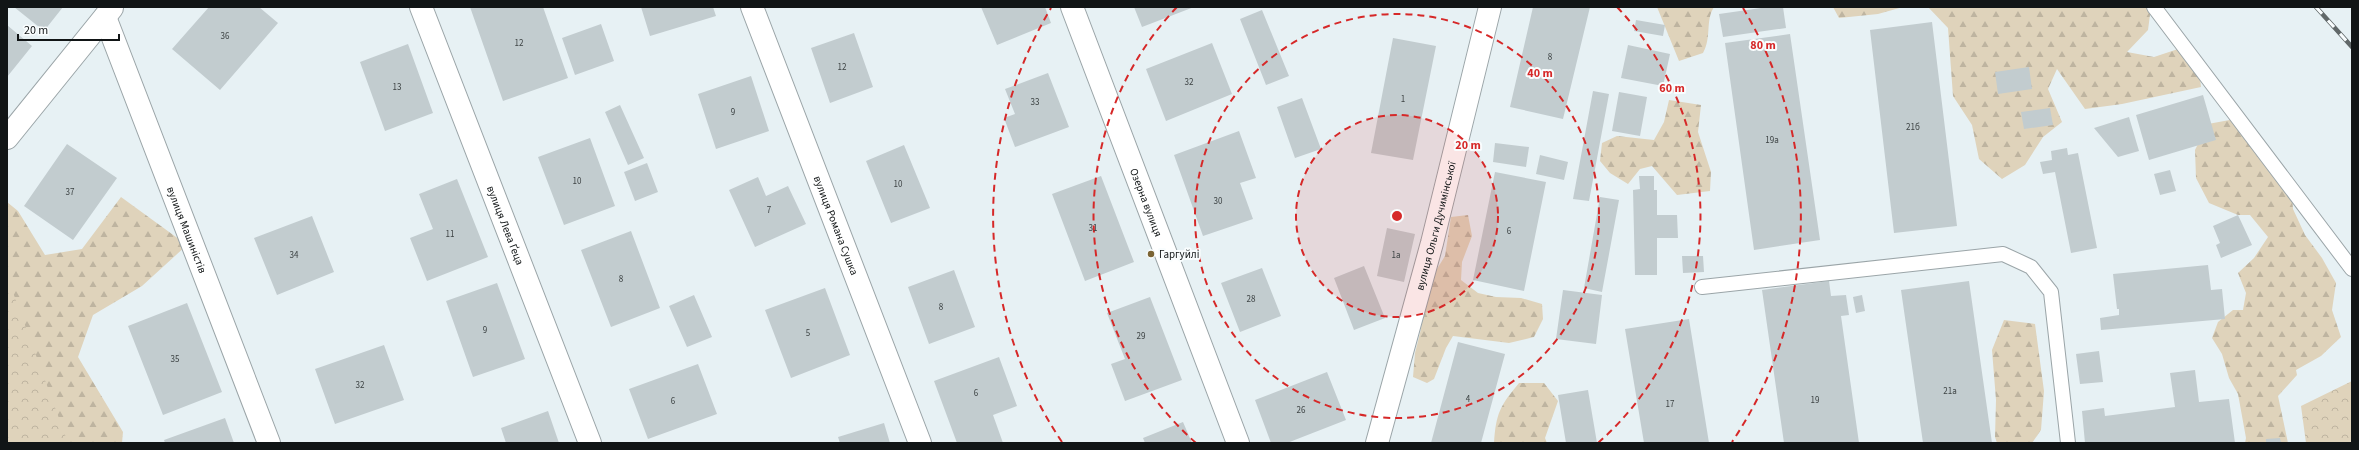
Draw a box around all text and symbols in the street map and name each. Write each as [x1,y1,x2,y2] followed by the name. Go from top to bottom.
[18,16,119,42] scale bar
[24,22,48,39] text: 20 m
[221,30,230,43] house number: 36
[515,37,524,50] house number: 12
[1750,37,1776,54] text: 80 m
[1548,51,1553,64] house number: 8
[838,61,847,74] house number: 12
[1527,65,1553,82] text: 40 m
[1185,76,1194,89] house number: 32
[1659,80,1685,97] text: 60 m
[393,81,402,94] house number: 13
[1401,93,1405,106] house number: 1
[1031,96,1040,109] house number: 33
[731,106,736,119] house number: 9
[1906,121,1920,134] house number: 21б
[1765,134,1779,147] house number: 19а
[1455,137,1481,154] text: 20 m
[1412,160,1460,292] street label: вулиця Ольги Дучимінської
[1126,166,1166,239] street label: Озерна вулиця
[810,174,862,277] street label: вулиця Романа Сушка
[573,175,582,188] house number: 10
[894,178,903,191] house number: 10
[483,183,527,267] street label: вулиця Лева Ґеца
[163,184,210,276] street label: вулиця Машиністів
[66,186,75,199] house number: 37
[1214,195,1223,208] house number: 30
[767,204,772,217] house number: 7
[1390,209,1404,223] centre of rings
[1089,222,1097,235] house number: 31
[1507,225,1512,238] house number: 6
[446,228,454,241] house number: 11
[1159,247,1199,262] place label: Гаргуйлі
[290,249,299,262] house number: 34
[1146,249,1156,259] marker: Гаргуйлі
[1391,249,1401,262] house number: 1а
[619,273,624,286] house number: 8
[1247,293,1256,306] house number: 28
[939,301,944,314] house number: 8
[483,324,488,337] house number: 9
[806,327,811,340] house number: 5
[1137,330,1146,343] house number: 29
[171,353,180,366] house number: 35
[356,379,365,392] house number: 32
[1943,385,1957,398] house number: 21а
[974,387,979,400] house number: 6
[1466,393,1471,406] house number: 4
[1811,394,1820,407] house number: 19
[671,395,676,408] house number: 6
[1666,398,1675,411] house number: 17
[1297,404,1306,417] house number: 26

